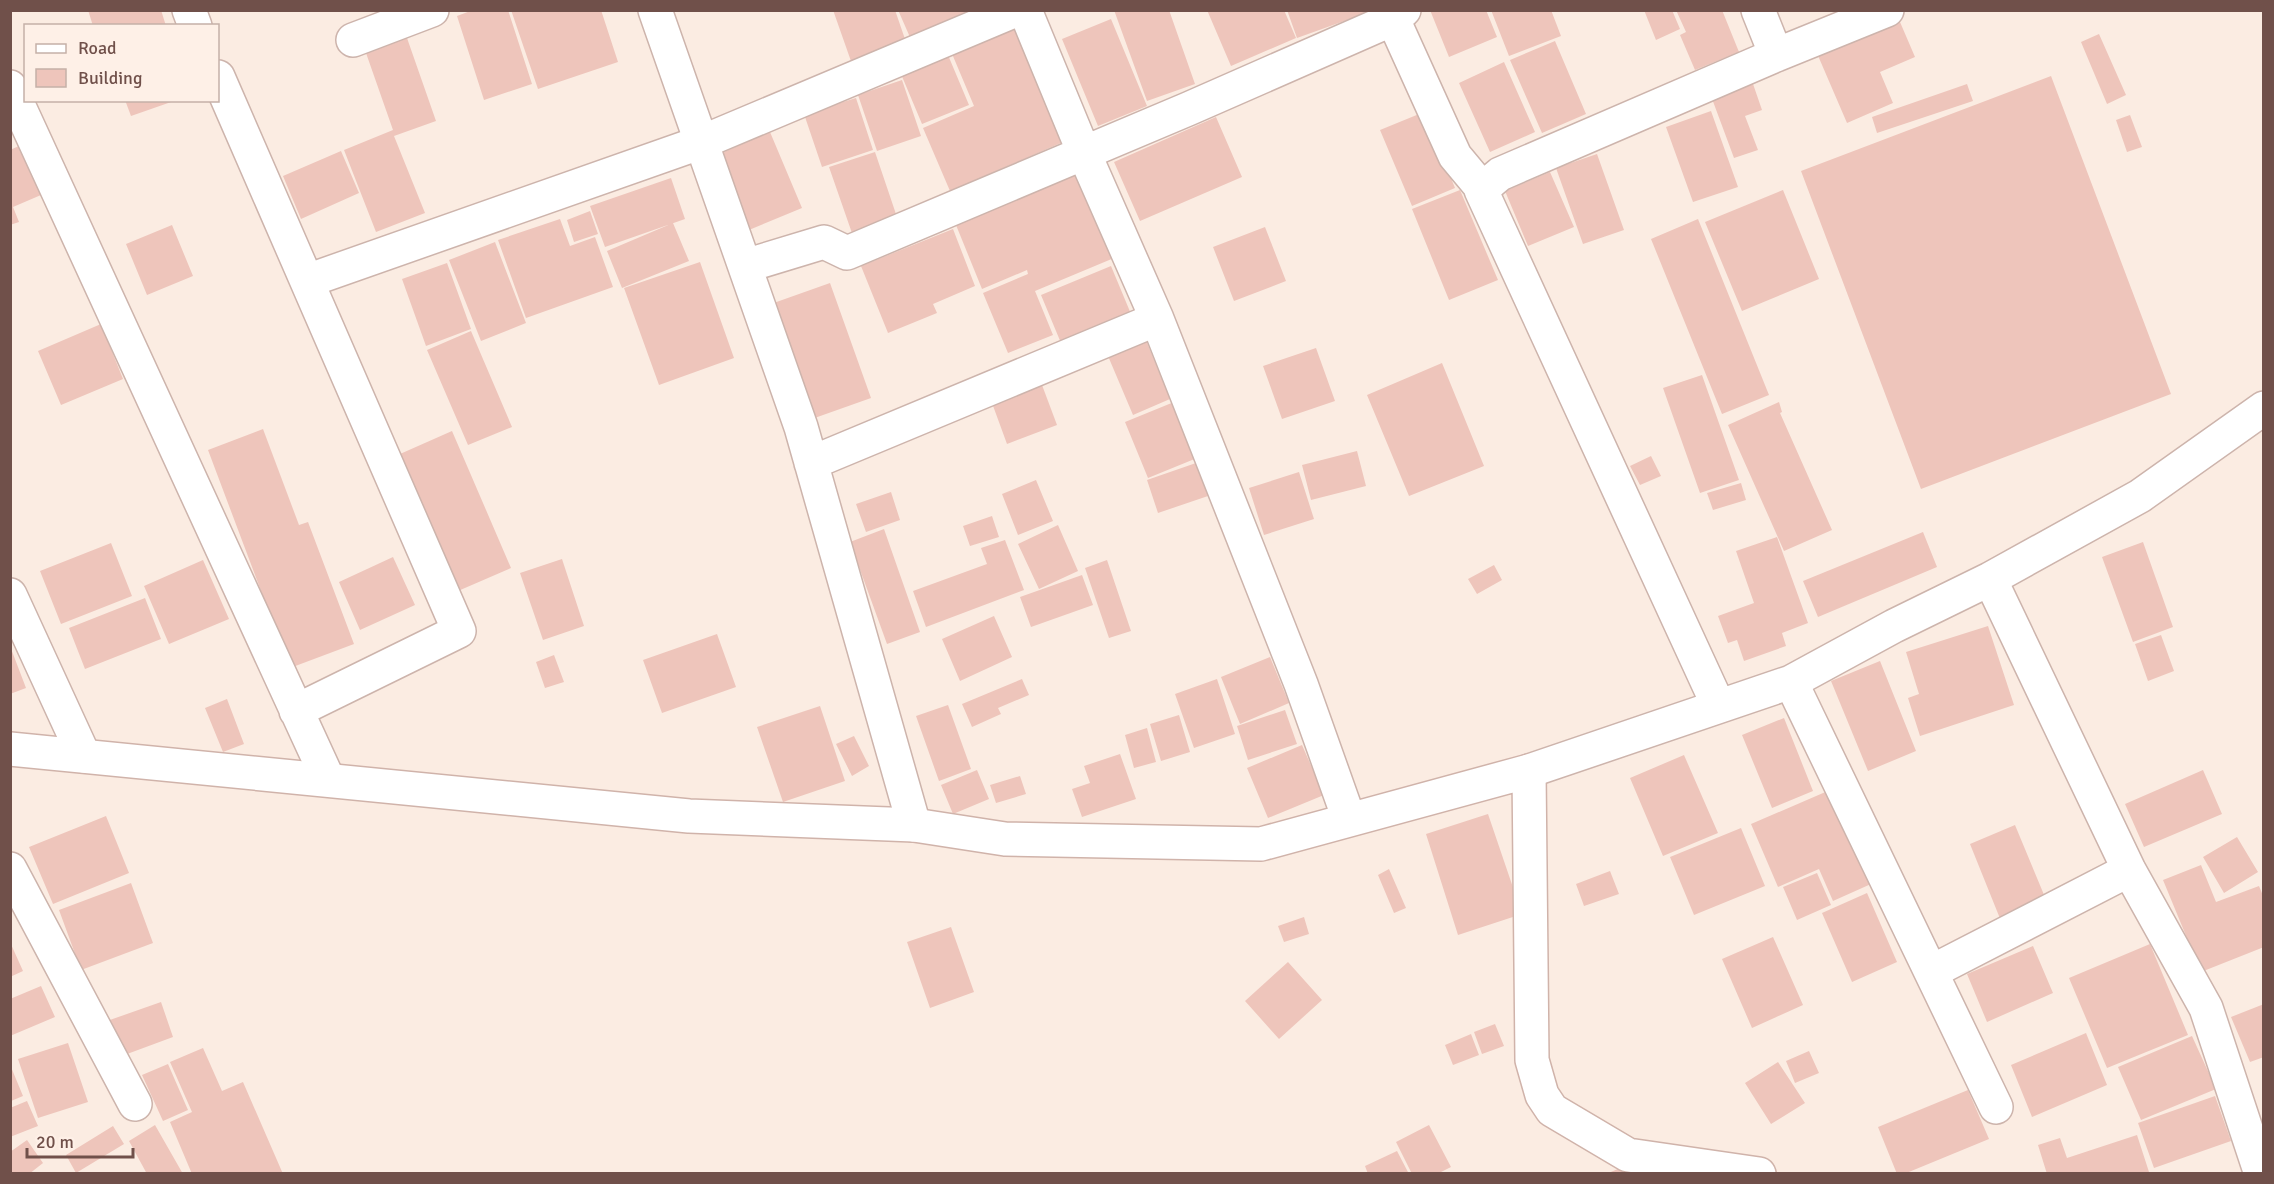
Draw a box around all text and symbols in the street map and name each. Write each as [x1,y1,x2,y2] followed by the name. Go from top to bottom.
[24,24,219,102] legend
[78,37,117,59] text: Road
[78,67,142,89] text: Building
[27,1121,134,1159] scale bar
[36,1131,74,1153] text: 20 m

